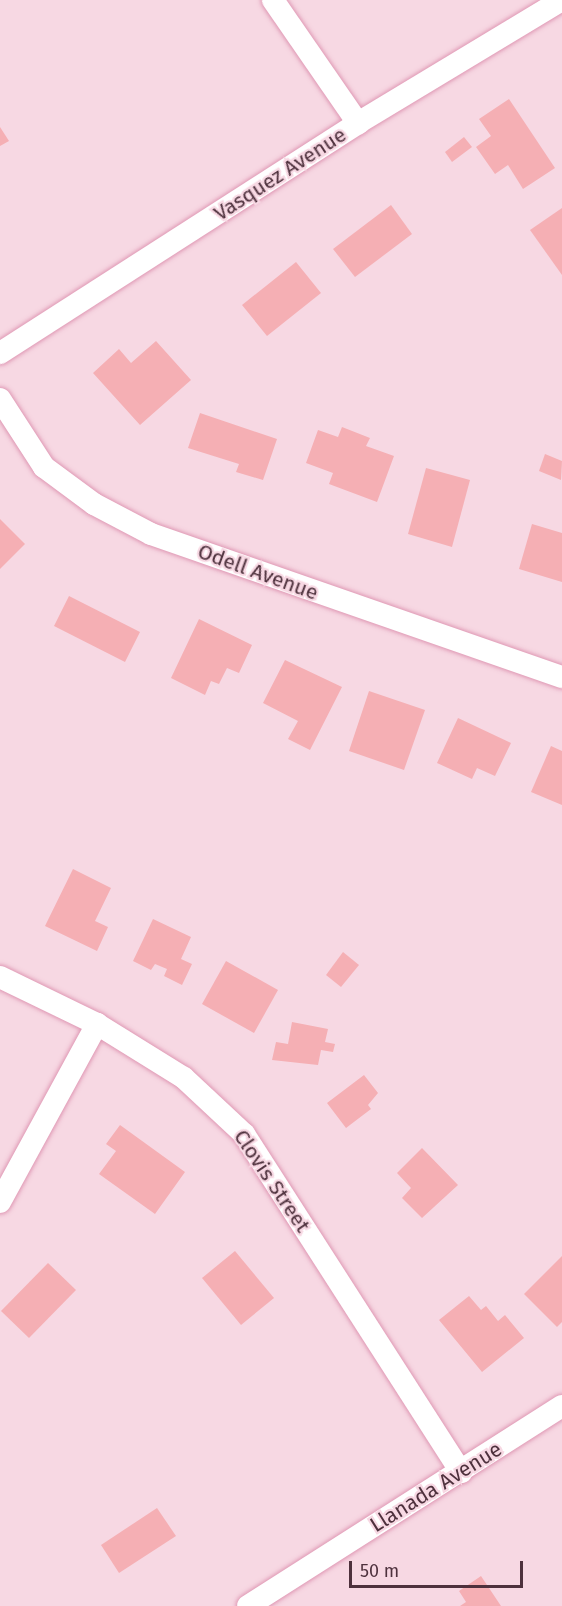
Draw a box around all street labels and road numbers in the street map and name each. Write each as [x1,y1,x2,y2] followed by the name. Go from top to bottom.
[209,122,351,226] street label: Vasquez Avenue
[194,539,322,605] street label: Odell Avenue
[228,1125,316,1237] street label: Clovis Street
[365,1436,507,1538] street label: Llanada Avenue

